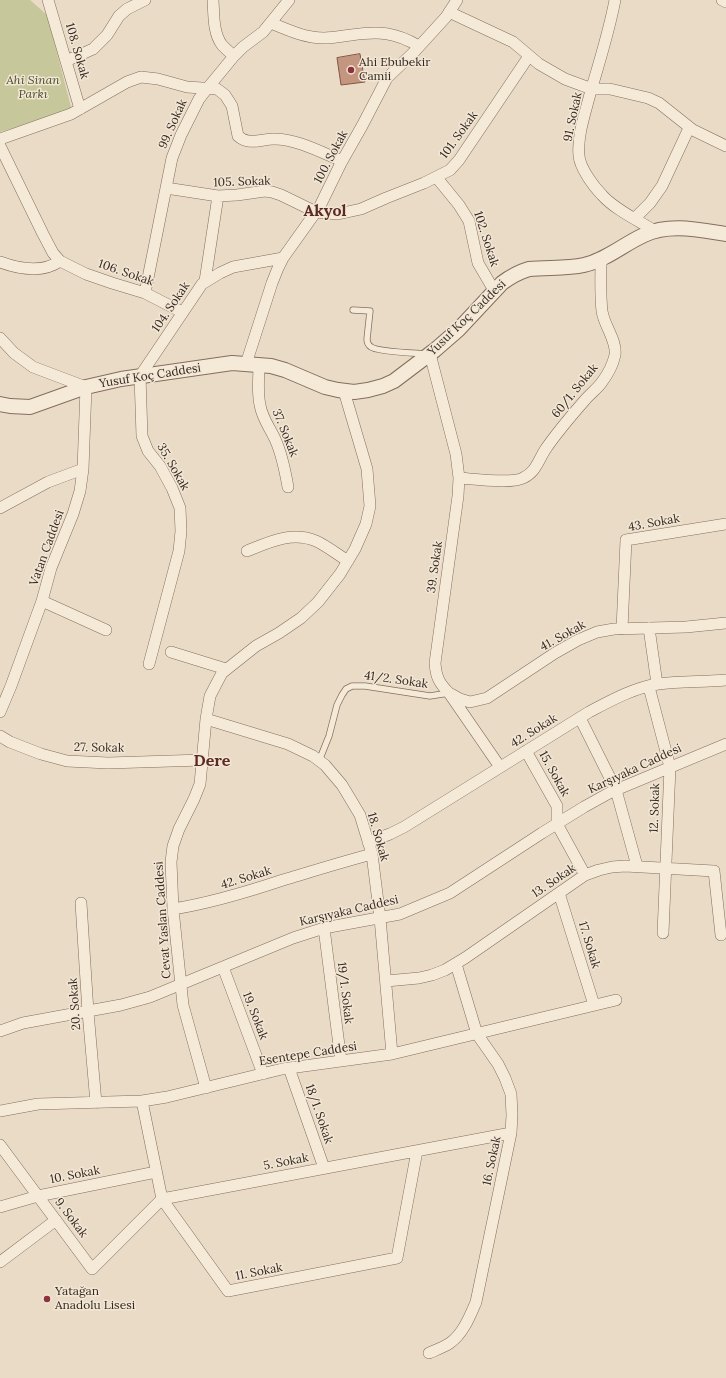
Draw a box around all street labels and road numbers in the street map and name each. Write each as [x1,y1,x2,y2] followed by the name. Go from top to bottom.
[62,21,92,81] street label: 108. Sokak
[561,91,585,143] street label: 91. Sokak
[156,97,190,151] street label: 99. Sokak
[437,108,481,162] street label: 101. Sokak
[311,128,351,186] street label: 100. Sokak
[213,174,271,190] street label: 105. Sokak
[470,210,502,268] street label: 102. Sokak
[96,257,156,289] street label: 106. Sokak
[425,277,509,359] street label: Yusuf Koç Caddesi
[149,279,193,335] street label: 104. Sokak
[98,361,202,391] street label: Yusuf Koç Caddesi
[549,361,601,421] street label: 60/1. Sokak
[269,407,301,459] street label: 37. Sokak
[154,441,192,493] street label: 35. Sokak
[27,508,67,588] street label: Vatan Caddesi
[627,511,681,535] street label: 43. Sokak
[424,540,446,594] street label: 39. Sokak
[538,618,588,654] street label: 41. Sokak
[363,668,429,692] street label: 41/2. Sokak
[508,711,560,751] street label: 42. Sokak
[74,740,124,756] street label: 27. Sokak
[586,741,684,797] street label: Karşıyaka Caddesi
[536,749,572,799] street label: 15. Sokak
[647,783,663,833] street label: 12. Sokak
[364,811,392,863] street label: 18. Sokak
[152,861,174,979] street label: Cevat Yaslan Caddesi
[529,861,579,901] street label: 13. Sokak
[219,864,273,892] street label: 42. Sokak
[298,893,400,929] street label: Karşıyaka Caddesi
[575,920,603,970] street label: 17. Sokak
[334,961,356,1025] street label: 19/1. Sokak
[66,977,84,1031] street label: 20. Sokak
[239,990,271,1042] street label: 19. Sokak
[258,1039,358,1069] street label: Esentepe Caddesi
[302,1082,336,1146] street label: 18/1. Sokak
[480,1135,504,1187] street label: 16. Sokak
[262,1151,310,1173] street label: 5. Sokak
[49,1163,101,1187] street label: 10. Sokak
[51,1195,91,1241] street label: 9. Sokak
[234,1260,284,1284] street label: 11. Sokak

